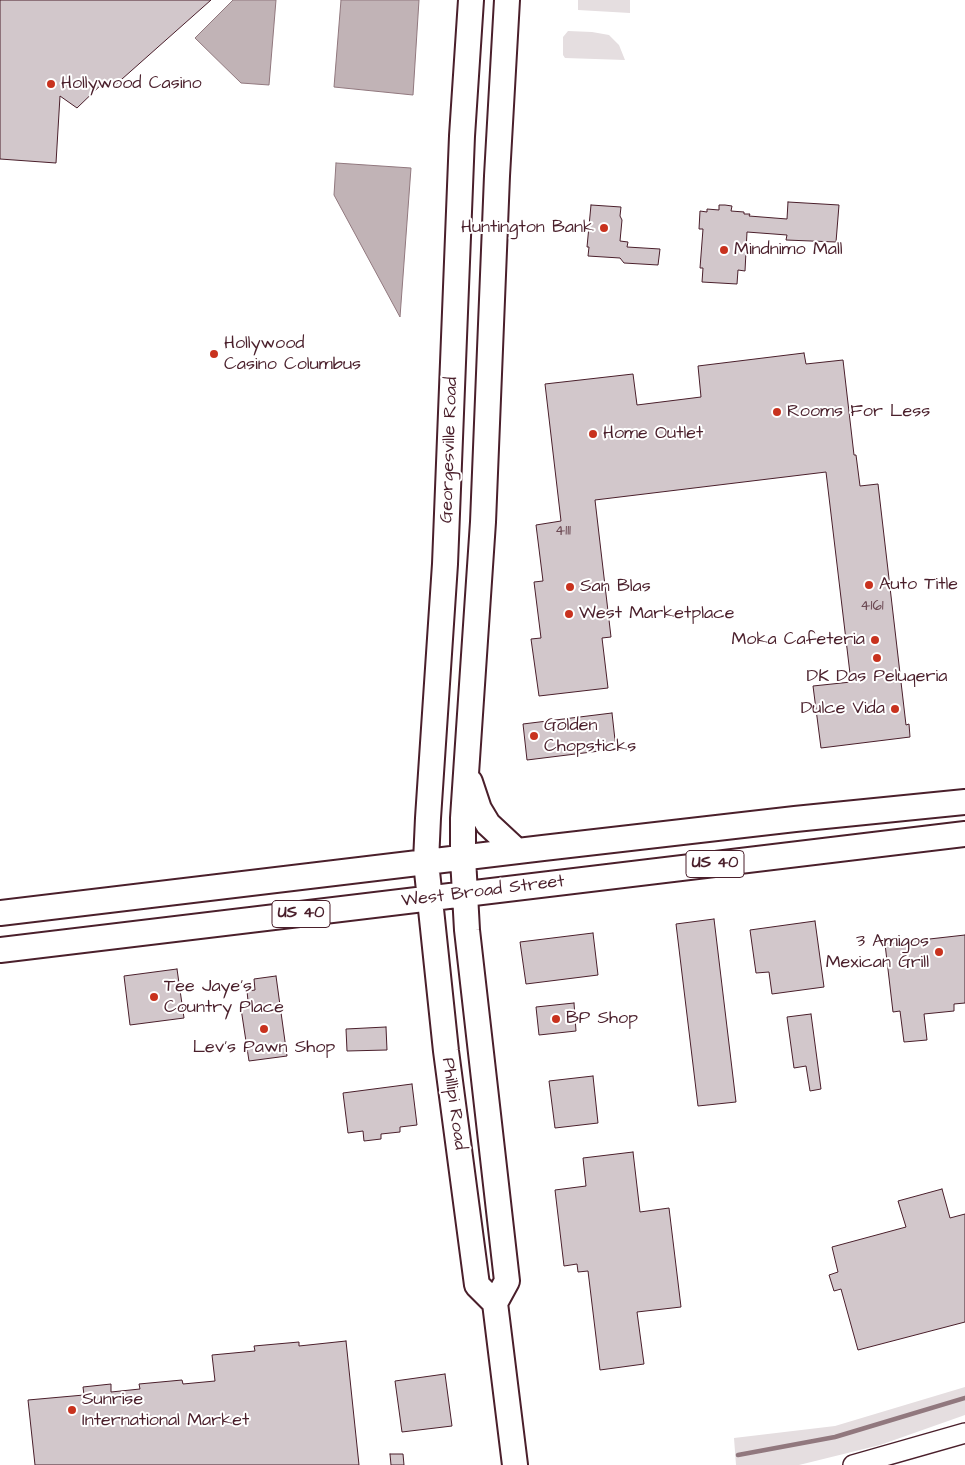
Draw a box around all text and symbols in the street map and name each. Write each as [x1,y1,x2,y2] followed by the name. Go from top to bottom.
[61,73,202,95] place label: Hollywood Casino
[45,78,57,90] marker: Hollywood Casino
[461,217,594,239] place label: Huntington Bank
[598,222,610,234] marker: Huntington Bank
[734,239,843,261] place label: Mindnimo Mall
[718,244,730,256] marker: Mindnimo Mall
[224,333,361,376] place label: Hollywood Casino Columbus
[208,348,220,360] marker: Hollywood Casino Columbus
[437,377,463,523] street label: Georgesville Road
[787,401,930,423] place label: Rooms For Less
[771,406,783,418] marker: Rooms For Less
[603,423,703,445] place label: Home Outlet
[587,428,599,440] marker: Home Outlet
[555,523,571,541] house number: 4111
[879,574,958,596] place label: Auto Title
[580,576,651,598] place label: San Blas
[863,579,875,591] marker: Auto Title
[564,581,576,593] marker: San Blas
[860,598,884,616] house number: 4161
[579,603,734,625] place label: West Marketplace
[563,608,575,620] marker: West Marketplace
[731,629,865,651] place label: Moka Cafeteria
[869,634,881,646] marker: Moka Cafeteria
[871,652,883,664] marker: DK Das Peluqeria
[807,666,947,688] place label: DK Das Peluqeria
[801,698,885,720] place label: Dulce Vida
[889,703,901,715] marker: Dulce Vida
[544,715,636,758] place label: Golden Chopsticks
[528,730,540,742] marker: Golden Chopsticks
[686,851,744,878] road number: US 40
[400,871,566,913] street label: West Broad Street
[272,901,330,928] road number: US 40
[826,931,929,974] place label: 3 Amigos Mexican Grill
[933,946,945,958] marker: 3 Amigos Mexican Grill
[164,976,284,1019] place label: Tee Jaye's Country Place
[148,991,160,1003] marker: Tee Jaye's Country Place
[566,1008,638,1030] place label: BP Shop
[550,1013,562,1025] marker: BP Shop
[258,1023,270,1035] marker: Lev's Pawn Shop
[193,1037,335,1059] place label: Lev's Pawn Shop
[436,1057,470,1151] street label: Phillipi Road
[82,1389,249,1432] place label: Sunrise International Market
[66,1404,78,1416] marker: Sunrise International Market

